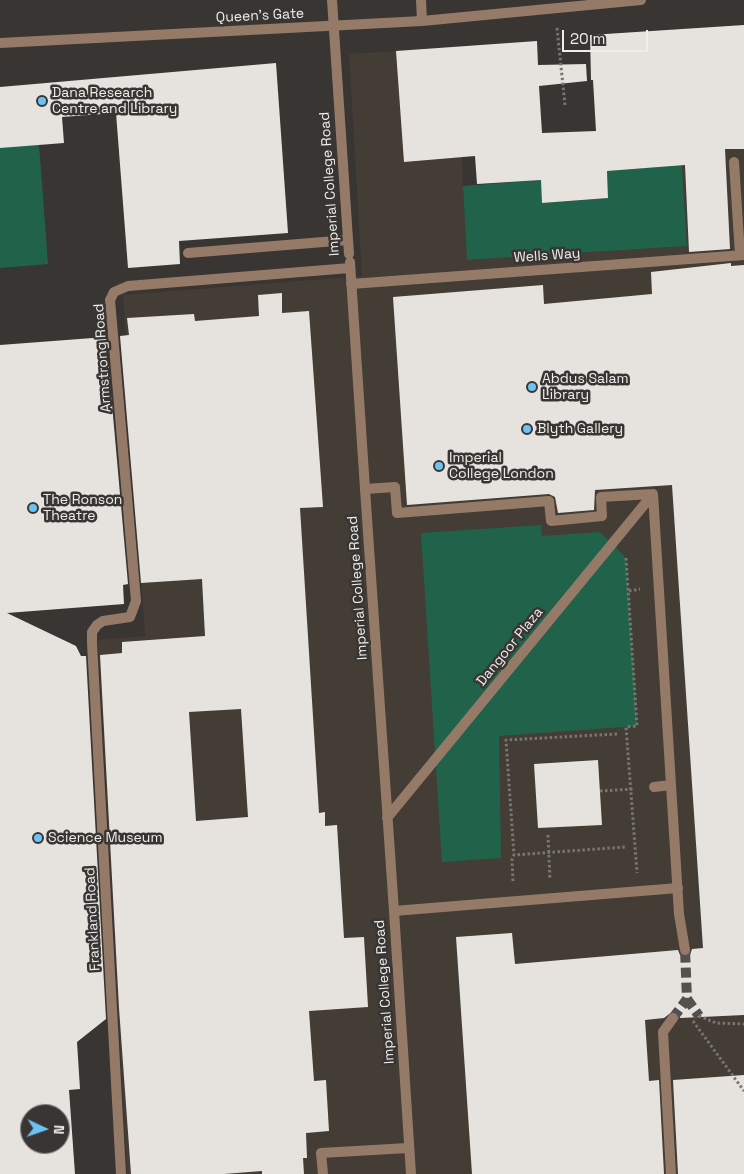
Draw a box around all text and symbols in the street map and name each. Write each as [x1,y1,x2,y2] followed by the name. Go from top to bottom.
[215,5,305,27] street label: Queen's Gate
[564,20,650,52] scale bar
[570,29,605,48] text: 20 m
[52,85,177,118] place label: Dana Research Centre and Library
[36,95,48,107] marker: Dana Research Centre and Library
[317,111,343,257] street label: Imperial College Road
[513,245,581,267] street label: Wells Way
[91,303,115,413] street label: Armstrong Road
[542,371,629,404] place label: Abdus Salam Library
[526,381,538,393] marker: Abdus Salam Library
[537,421,623,437] place label: Blyth Gallery
[521,423,533,435] marker: Blyth Gallery
[449,450,554,482] place label: Imperial College London
[433,460,445,472] marker: Imperial College London
[43,492,122,524] place label: The Ronson Theatre
[27,502,39,514] marker: The Ronson Theatre
[345,515,371,661] street label: Imperial College Road
[473,604,547,690] street label: Dangoor Plaza
[48,830,162,846] place label: Science Museum
[32,832,44,844] marker: Science Museum
[82,867,104,971] street label: Frankland Road
[372,919,398,1065] street label: Imperial College Road
[20,1104,70,1154] north arrow
[50,1125,68,1135] text: N

